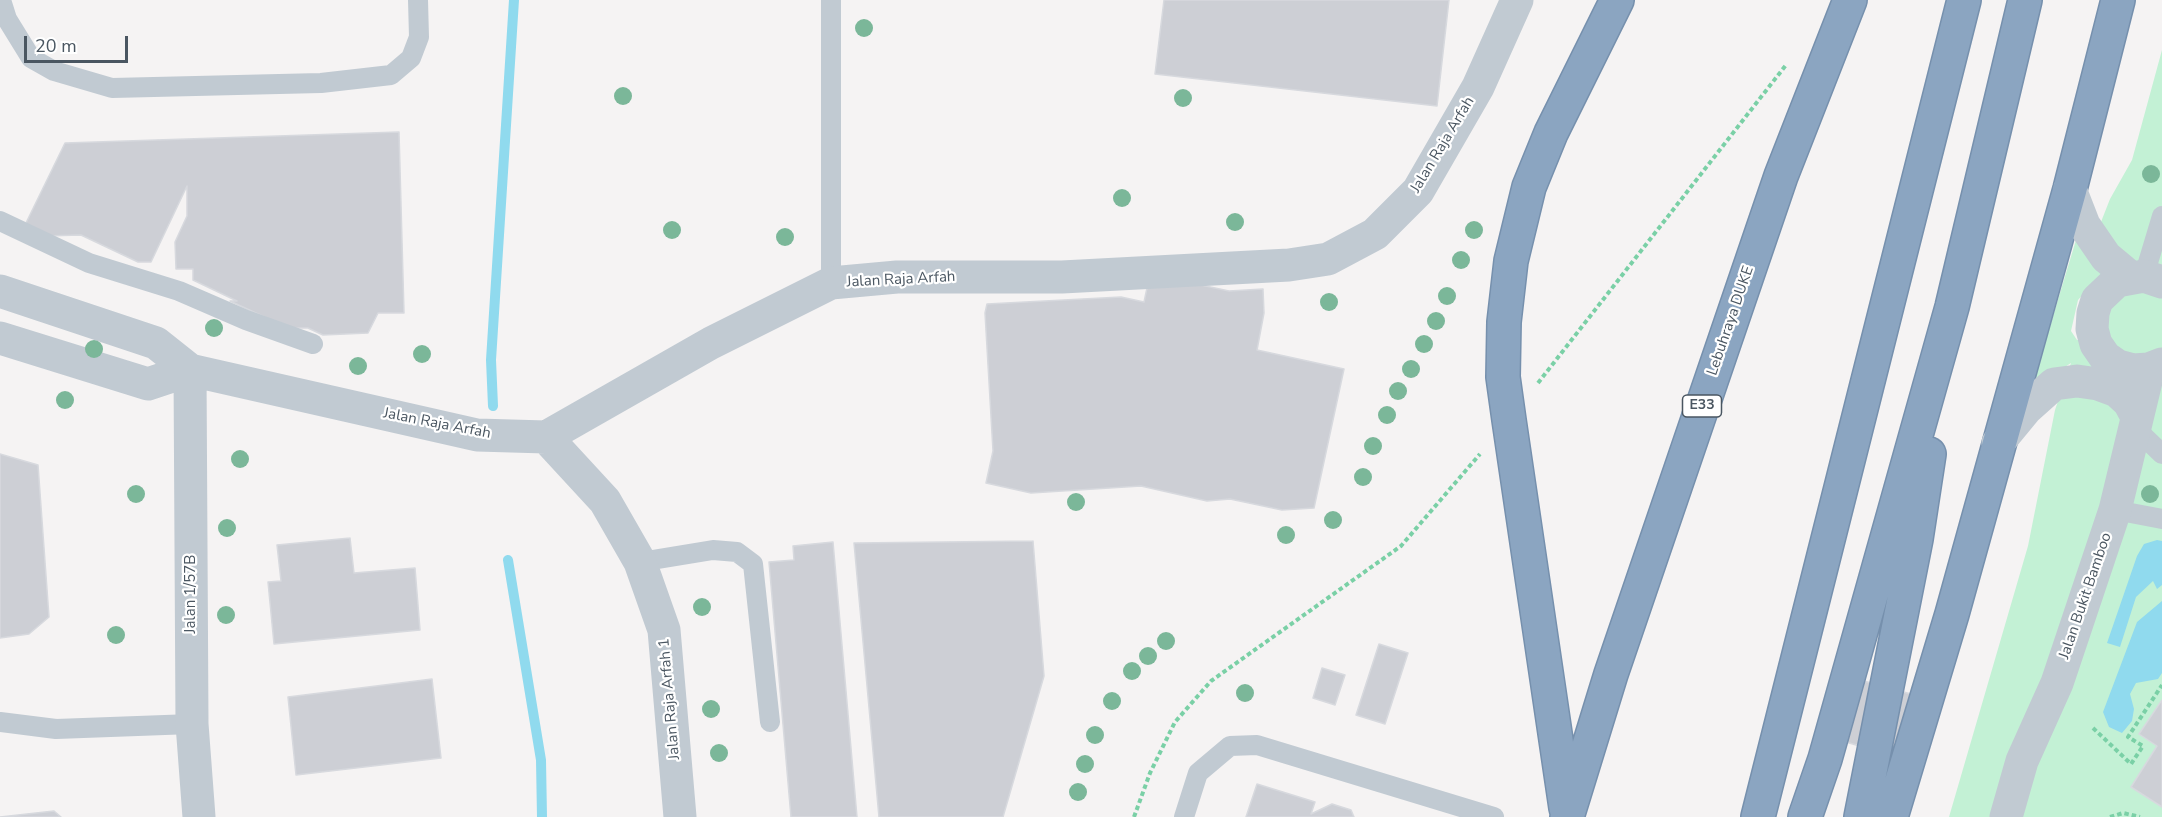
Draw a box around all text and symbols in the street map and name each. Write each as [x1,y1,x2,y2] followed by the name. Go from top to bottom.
[27,24,130,62] scale bar
[35,34,77,58] text: 20 m
[1407,94,1479,196] street label: Jalan Raja Arfah
[1704,264,1758,378] street label: Lebuhraya DUKE
[846,268,956,292] street label: Jalan Raja Arfah
[1682,395,1722,417] road number: E33
[382,405,492,443] street label: Jalan Raja Arfah
[2056,530,2116,662] street label: Jalan Bukit Bamboo
[182,555,200,633] street label: Jalan 1/57B
[656,638,684,760] street label: Jalan Raja Arfah 1

